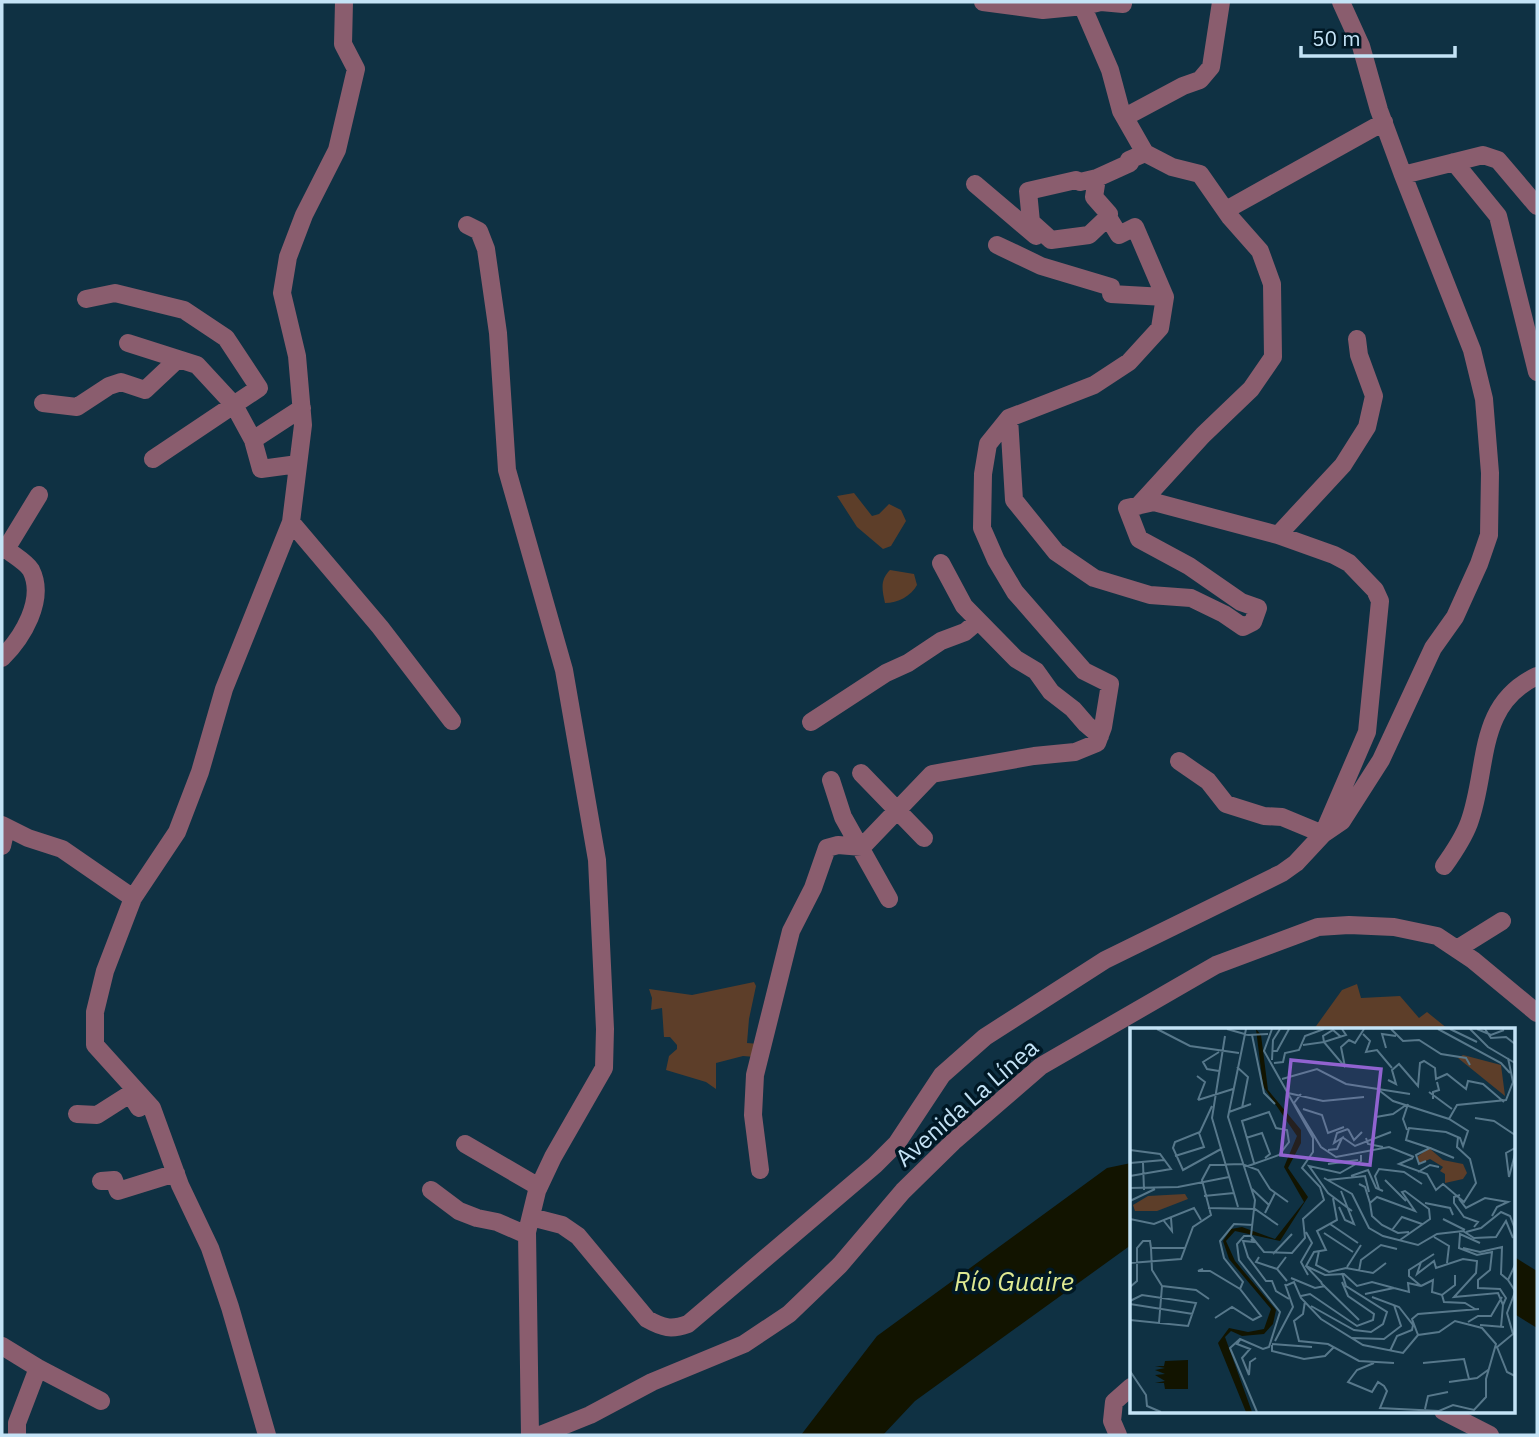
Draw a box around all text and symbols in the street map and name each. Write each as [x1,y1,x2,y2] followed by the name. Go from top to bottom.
[1301,14,1455,58] scale bar
[1312,24,1361,52] text: 50 m
[1130,1028,1514,1412] inset map
[888,1031,1045,1173] street label: Avenida La Línea
[954,1264,1074,1298] water label: Río Guaire

